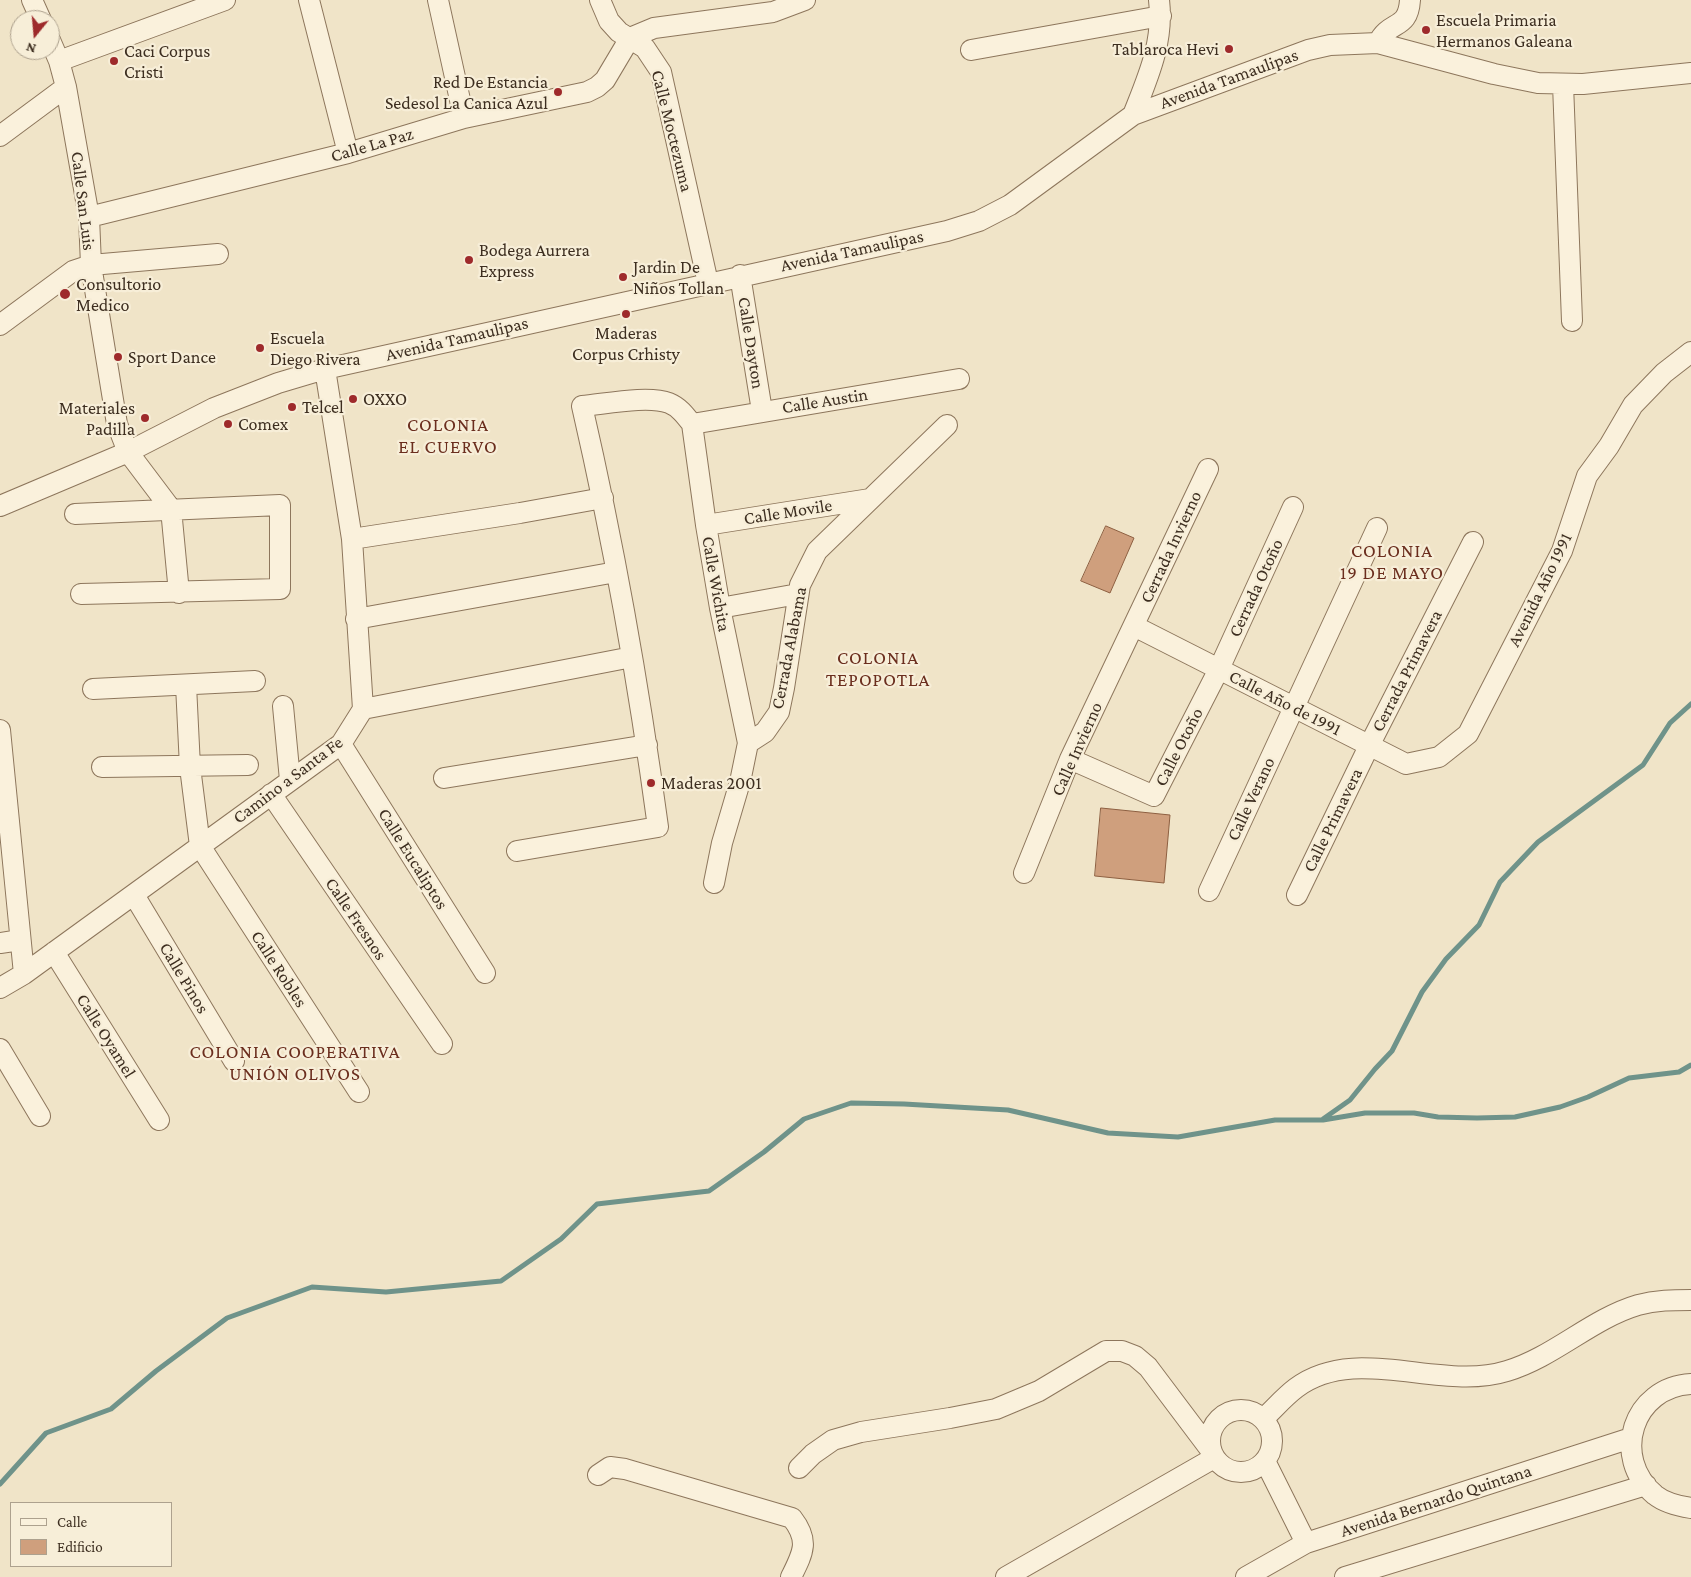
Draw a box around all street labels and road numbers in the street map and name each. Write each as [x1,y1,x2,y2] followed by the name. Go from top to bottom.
[1157,44,1301,114] street label: Avenida Tamaulipas
[646,68,698,194] street label: Calle Moctezuma
[328,123,416,167] street label: Calle La Paz
[66,150,100,252] street label: Calle San Luis
[779,225,925,277] street label: Avenida Tamaulipas
[733,296,769,390] street label: Calle Dayton
[384,312,530,366] street label: Avenida Tamaulipas
[781,384,869,418] street label: Calle Austin
[1136,487,1206,607] street label: Cerrada Invierno
[742,494,834,530] street label: Calle Movile
[1503,530,1577,650] street label: Avenida Año 1991
[697,535,735,633] street label: Calle Wichita
[1224,535,1288,641] street label: Cerrada Otoño
[767,585,811,711] street label: Cerrada Alabama
[1367,607,1447,735] street label: Cerrada Primavera
[1225,666,1345,740] street label: Calle Año de 1991
[1047,699,1107,799] street label: Calle Invierno
[1150,704,1208,790] street label: Calle Otoño
[229,732,347,828] street label: Camino a Santa Fe
[1222,754,1280,844] street label: Calle Verano
[1299,765,1367,875] street label: Calle Primavera
[373,804,453,914] street label: Calle Eucaliptos
[320,874,392,964] street label: Calle Fresnos
[246,927,312,1011] street label: Calle Robles
[154,939,214,1017] street label: Calle Pinos
[72,990,140,1082] street label: Calle Oyamel
[1338,1460,1534,1542] street label: Avenida Bernardo Quintana

